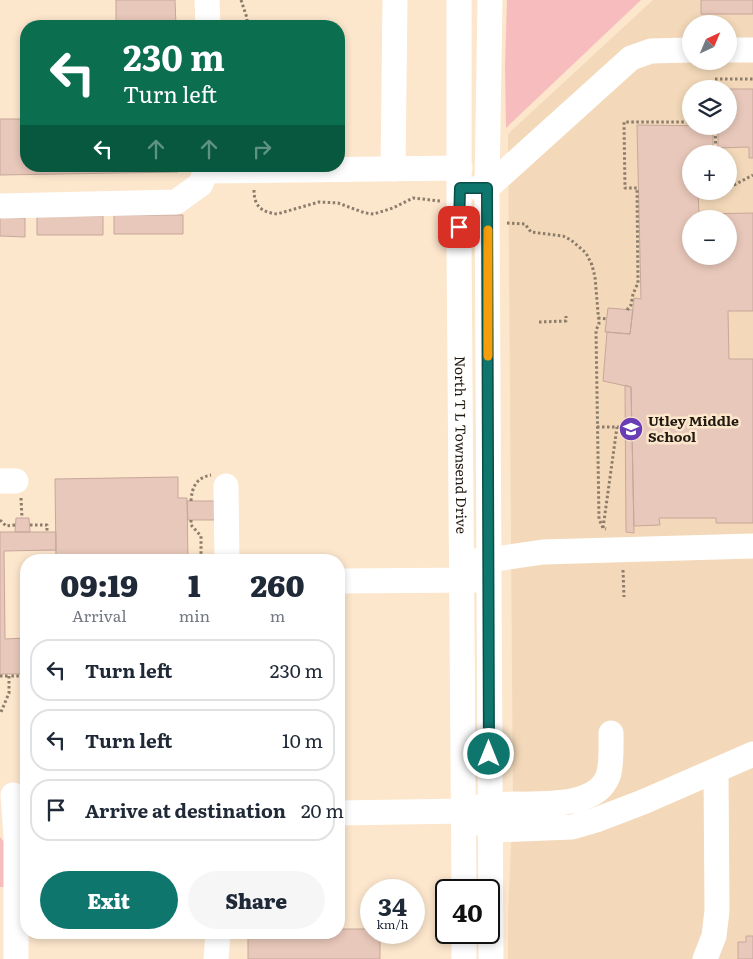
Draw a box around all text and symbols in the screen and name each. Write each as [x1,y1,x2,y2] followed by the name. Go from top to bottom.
[682,15,738,70] north arrow
[682,15,737,265] map controls
[123,30,225,82] text: 230 m
[40,40,105,105] icon: left
[123,77,217,110] text: Turn left
[682,80,737,135] button: layers
[89,135,117,163] icon: left
[142,135,170,163] icon: ahead
[195,135,223,163] icon: ahead
[248,135,276,163] icon: right
[682,145,737,200] button: +
[438,206,480,248] pin
[682,210,737,265] button: −
[445,213,473,241] icon: arrive
[451,356,472,534] street label: North T L Townsend Drive
[648,410,739,446] place label: Utley Middle School
[618,416,644,442] school or university icon: Utley Middle School
[60,562,138,606] text: 09:19
[188,562,201,606] text: 1
[250,562,305,606] text: 260
[72,603,127,627] text: Arrival
[179,603,210,627] text: min
[270,603,285,627] text: m
[42,656,70,684] icon: left
[85,656,172,684] text: Turn left
[270,656,323,684] text: 230 m
[42,726,70,754] icon: left
[85,726,172,754] text: Turn left
[282,726,323,754] text: 10 m
[462,727,514,779] position arrow
[42,796,70,824] icon: arrive
[85,796,286,824] text: Arrive at destination
[301,796,344,824] text: 20 m
[40,871,178,929] button: Exit
[188,871,325,929] button: Share
[435,879,500,944] speed limit sign: 40
[378,887,407,924] text: 34
[377,915,408,933] text: km/h

